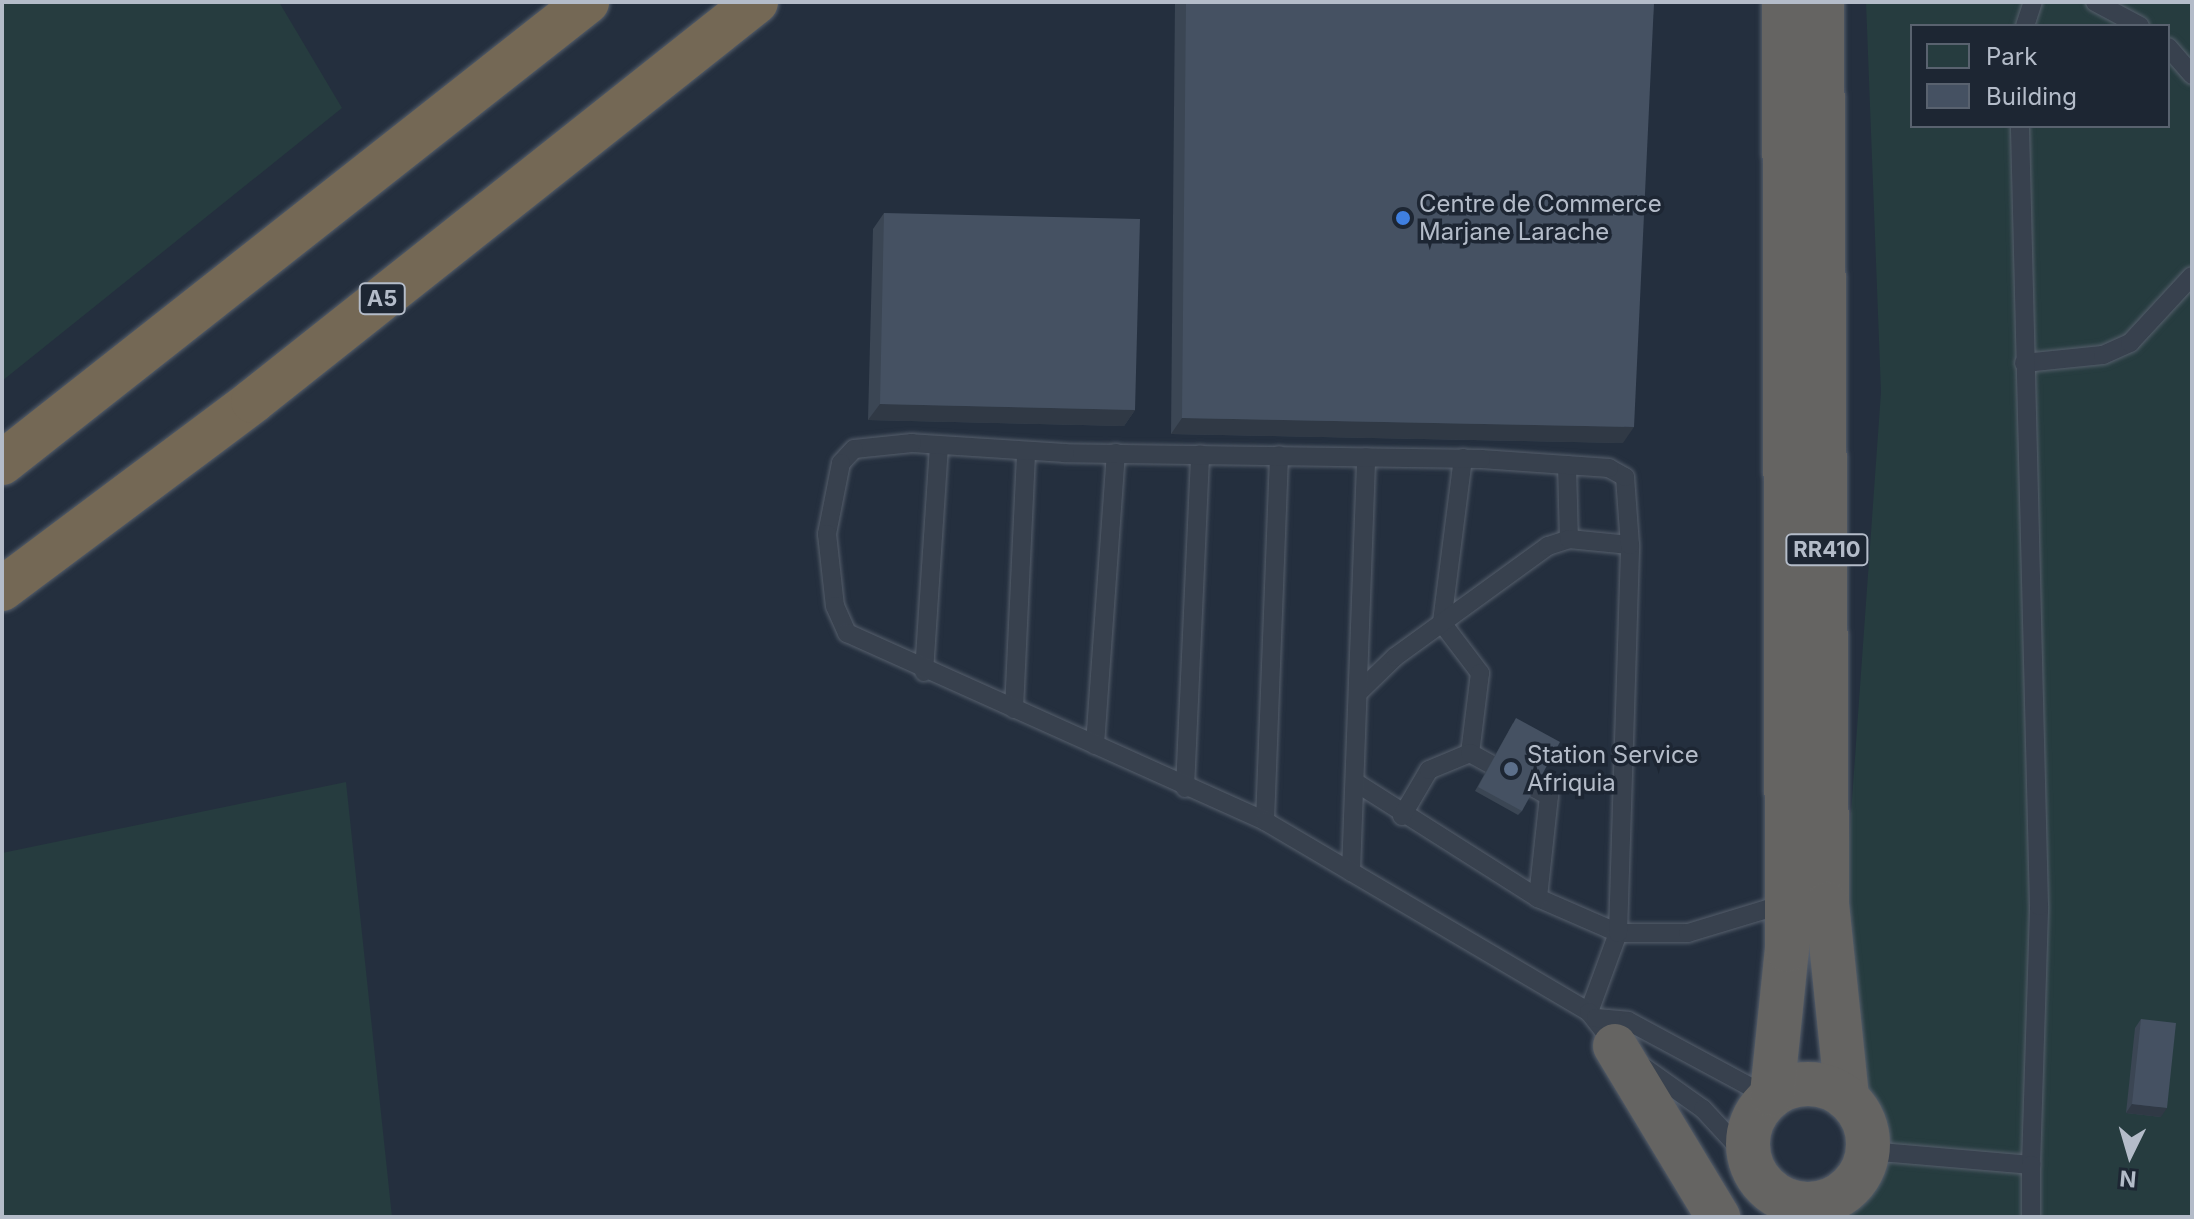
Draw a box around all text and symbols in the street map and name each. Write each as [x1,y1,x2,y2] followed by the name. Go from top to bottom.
[1910,24,2170,128] legend
[1986,42,2037,71] text: Park
[1986,82,2077,111] text: Building
[1419,190,1662,246] place label: Centre de Commerce Marjane Larache
[1394,209,1412,227] marker: Centre de Commerce Marjane Larache
[358,281,406,317] road number: A5
[1785,532,1869,568] road number: RR410
[1527,741,1699,797] place label: Station Service Afriquia
[1502,760,1520,778] marker: Station Service Afriquia
[2090,1115,2170,1195] north arrow
[2118,1165,2137,1193] text: N

